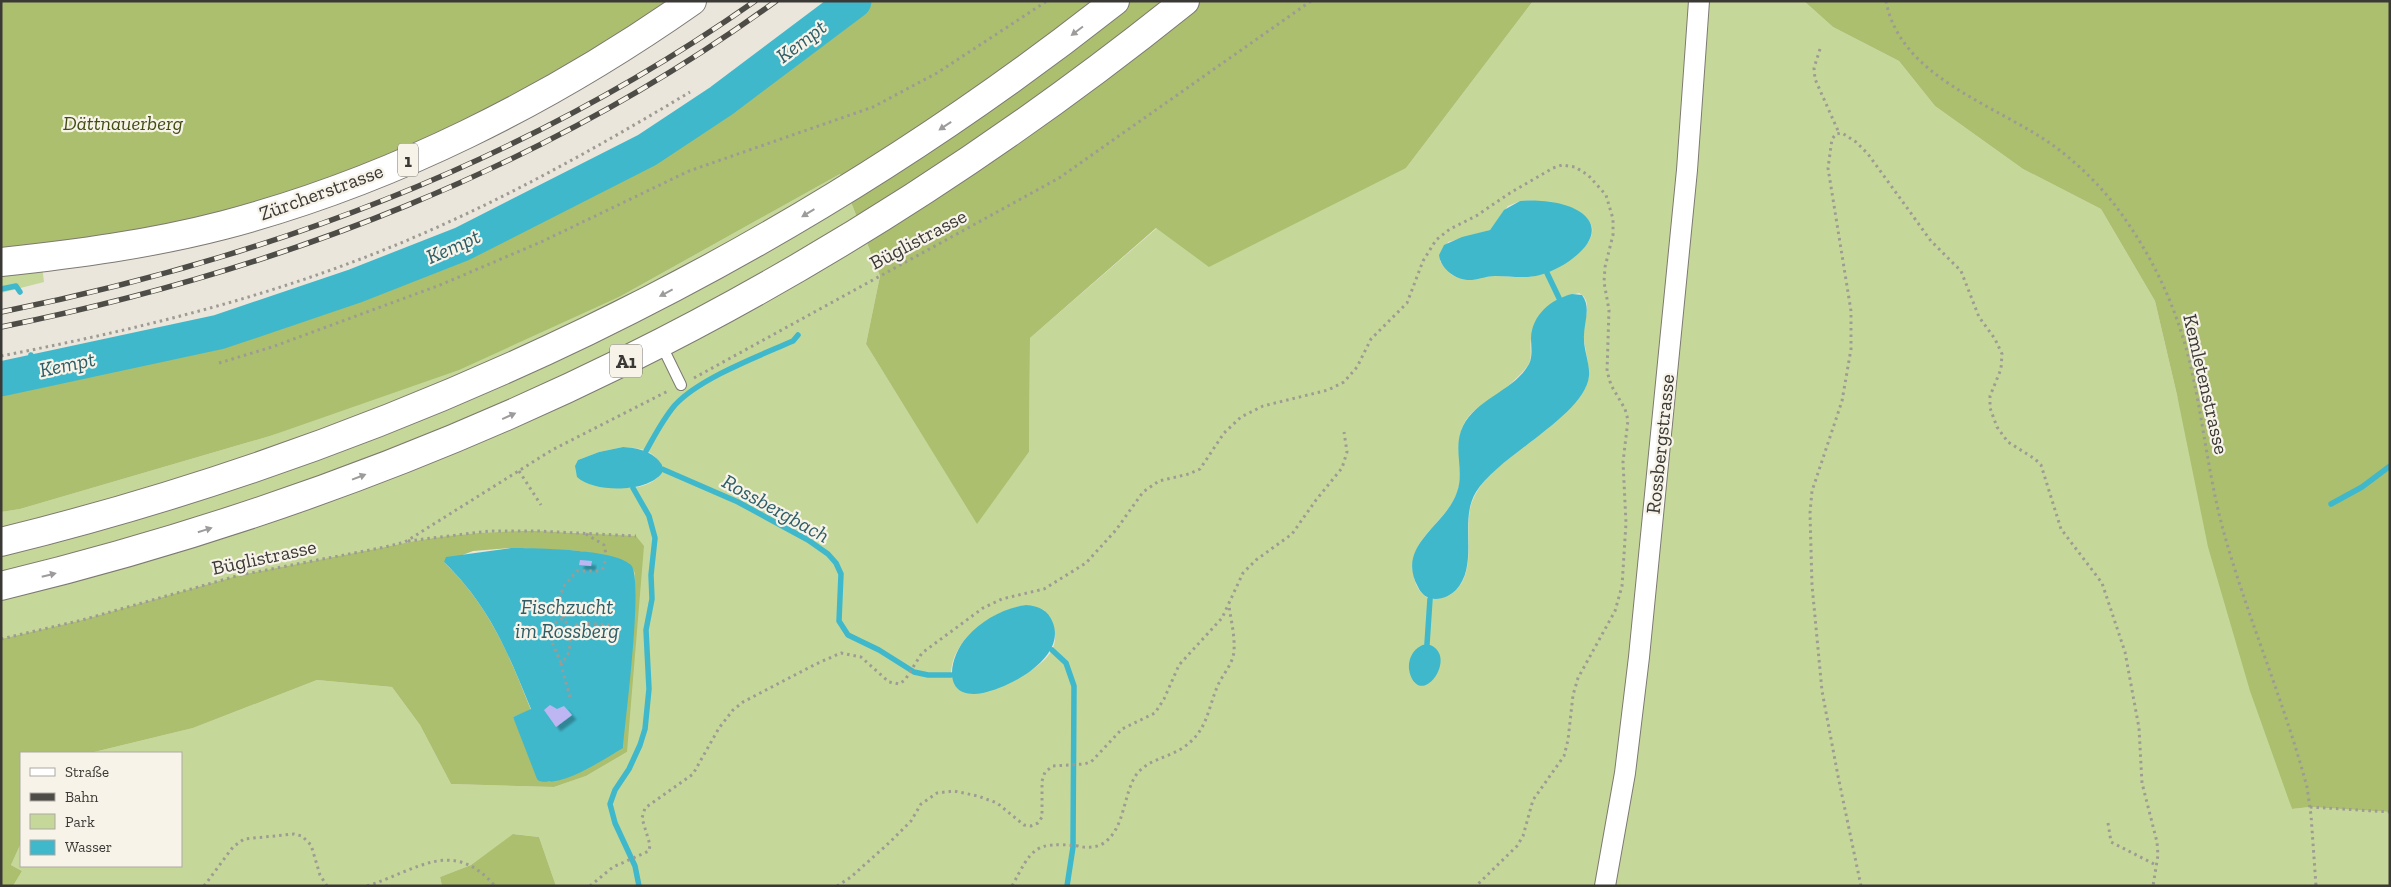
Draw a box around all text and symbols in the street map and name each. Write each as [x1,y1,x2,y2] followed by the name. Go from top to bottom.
[771,14,831,68] water label: Kempt
[1070,26,1084,36] one-way arrow
[63,111,184,135] park label: Dättnauerberg
[938,121,951,131] one-way arrow
[398,144,418,176] road number: 1
[256,158,386,226] street label: Zürcherstrasse
[865,203,971,275] street label: Büglistrasse
[801,209,814,218] one-way arrow
[422,223,484,269] water label: Kempt
[659,289,673,297] one-way arrow
[2178,312,2234,456] street label: Kemletenstrasse
[610,344,642,378] road number: A1
[37,346,97,382] water label: Kempt
[1641,373,1679,515] street label: Rossbergstrasse
[502,412,516,420] one-way arrow
[718,468,834,548] water label: Rossbergbach
[351,473,366,480] one-way arrow
[198,526,213,534] one-way arrow
[209,534,319,580] street label: Büglistrasse
[41,570,56,578] one-way arrow
[515,594,619,643] water label: Fischzucht im Rossberg
[20,752,182,867] legend
[65,763,109,781] text: Straße
[65,788,99,806] text: Bahn
[65,813,95,831] text: Park
[65,838,112,856] text: Wasser

